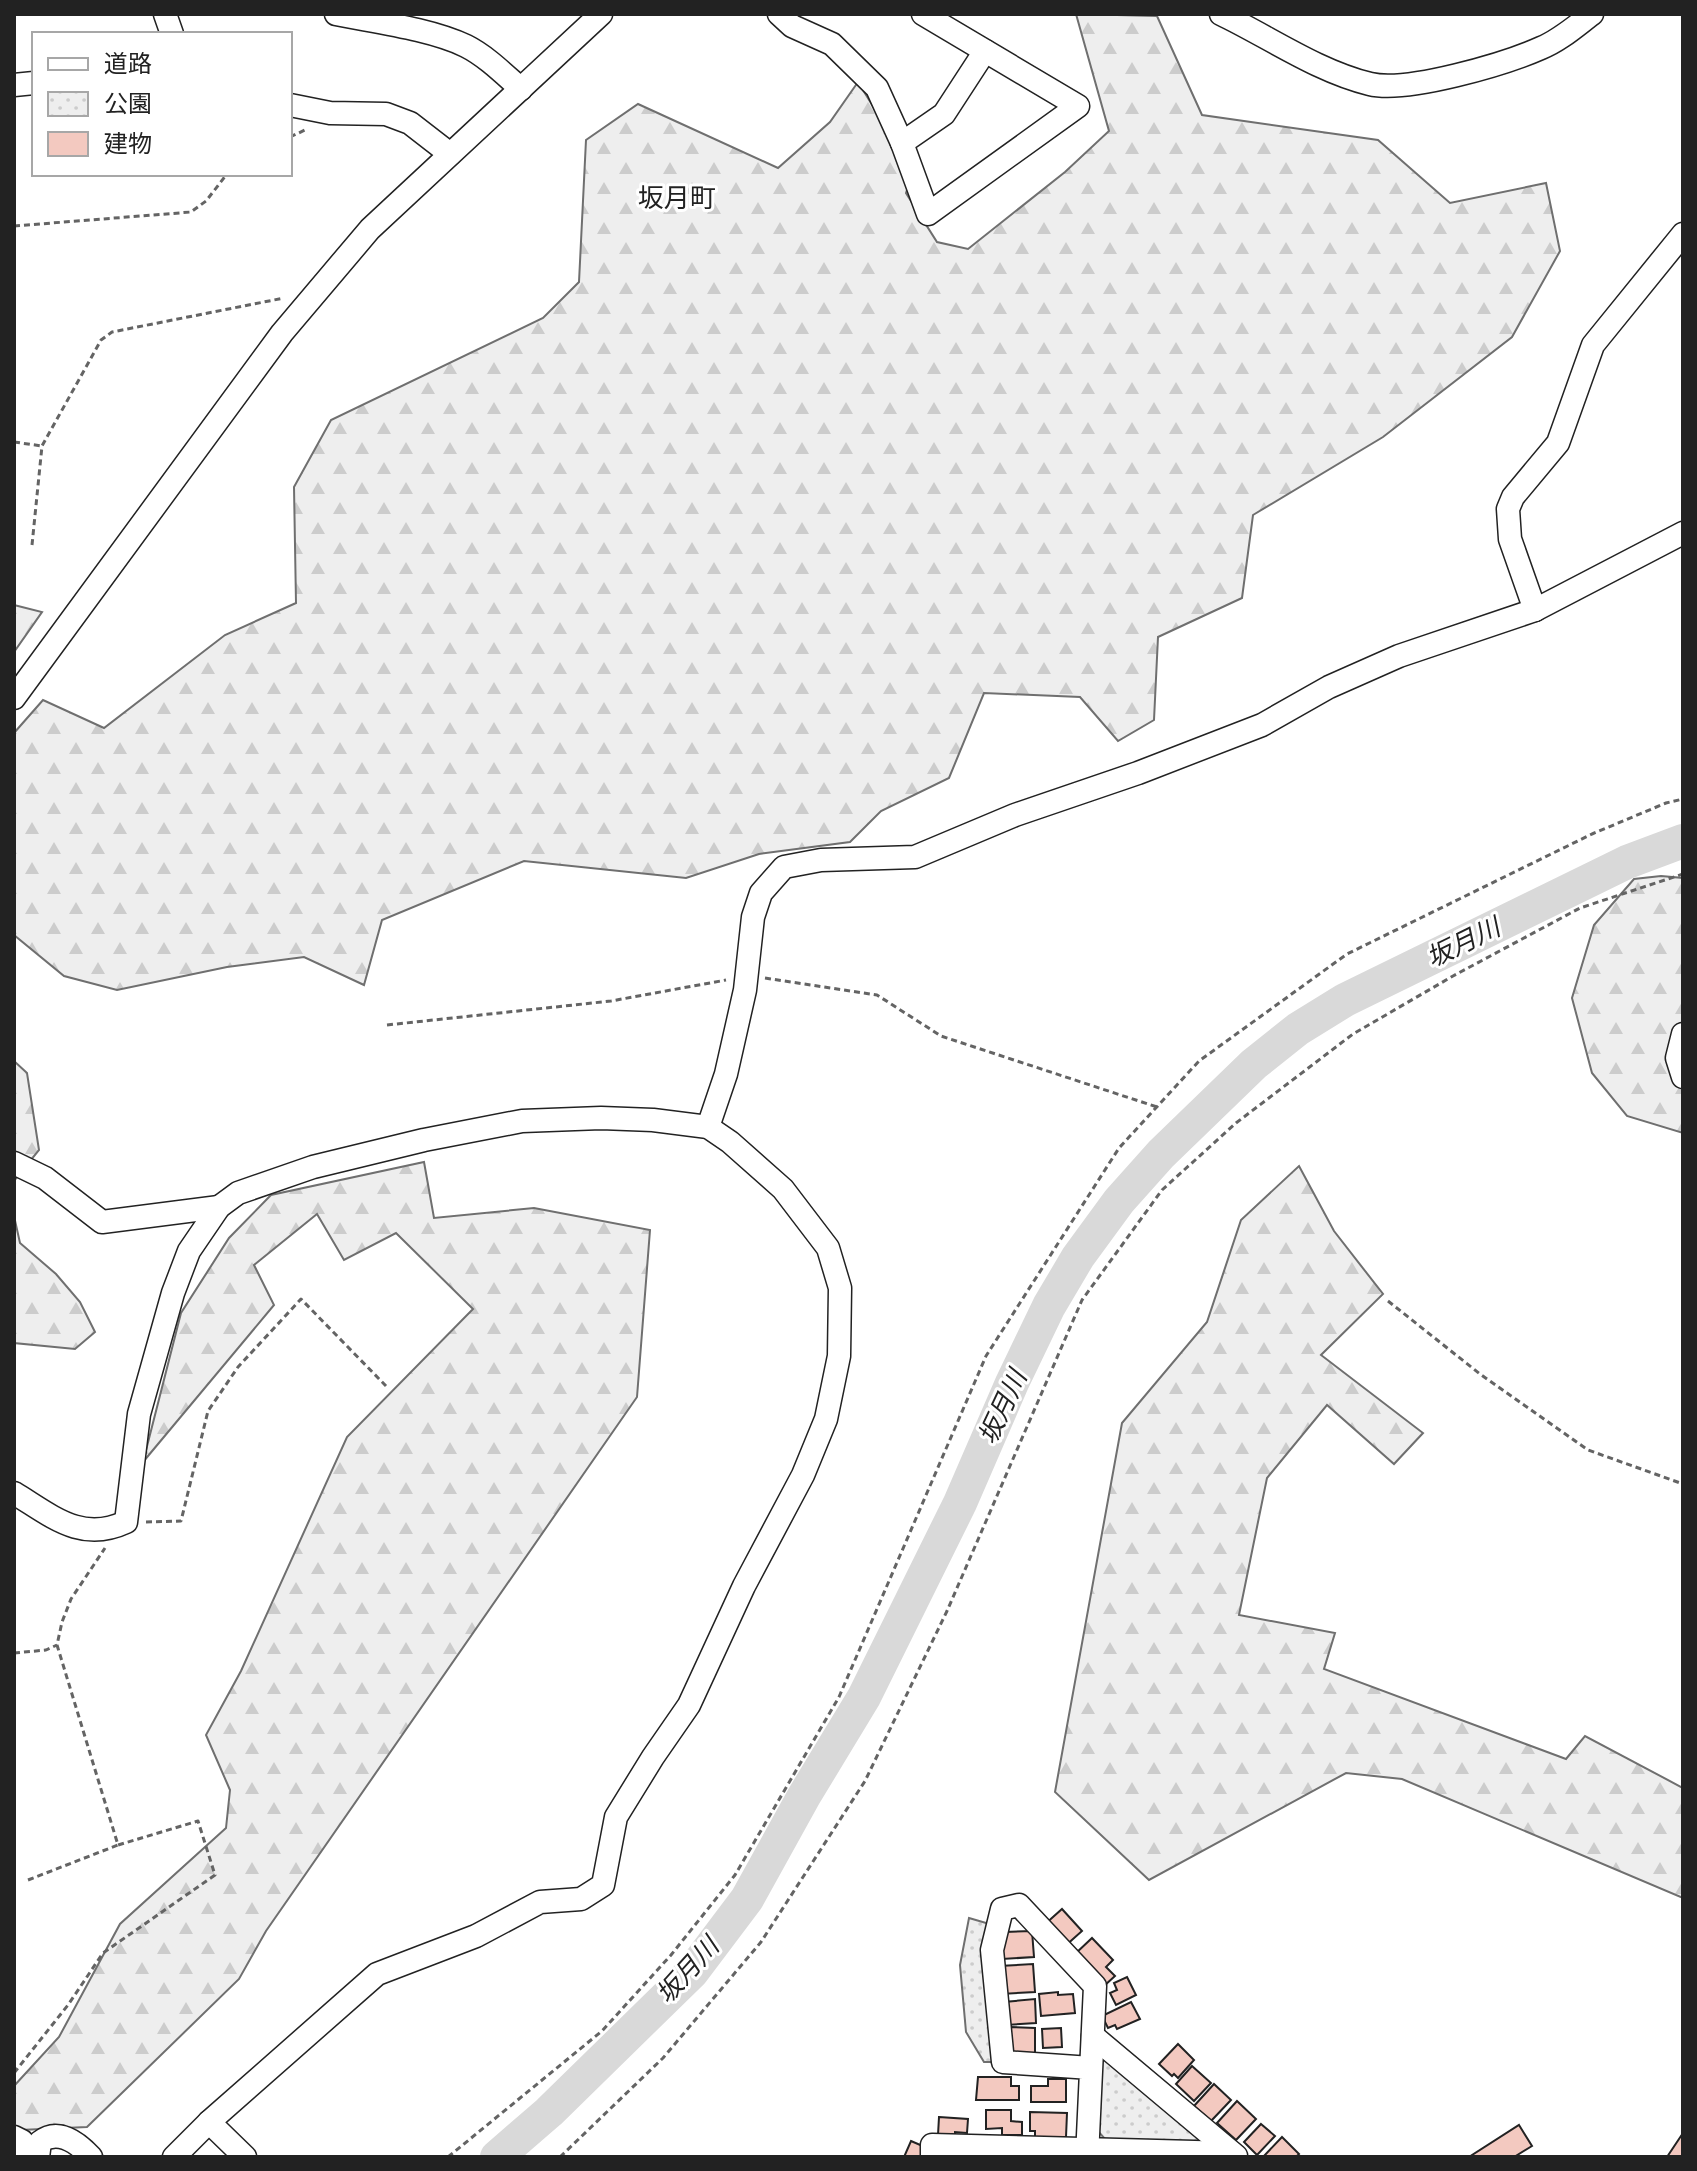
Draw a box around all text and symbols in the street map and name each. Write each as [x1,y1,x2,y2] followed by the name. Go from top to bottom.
[32,32,292,176] legend
[104,50,152,77] text: 道路
[104,90,152,117] text: 公園
[104,130,152,157] text: 建物
[638,183,716,212] district label: 坂月町
[1422,911,1507,972] water label: 坂月川
[972,1363,1033,1448] water label: 坂月川
[650,1929,726,2009] water label: 坂月川

